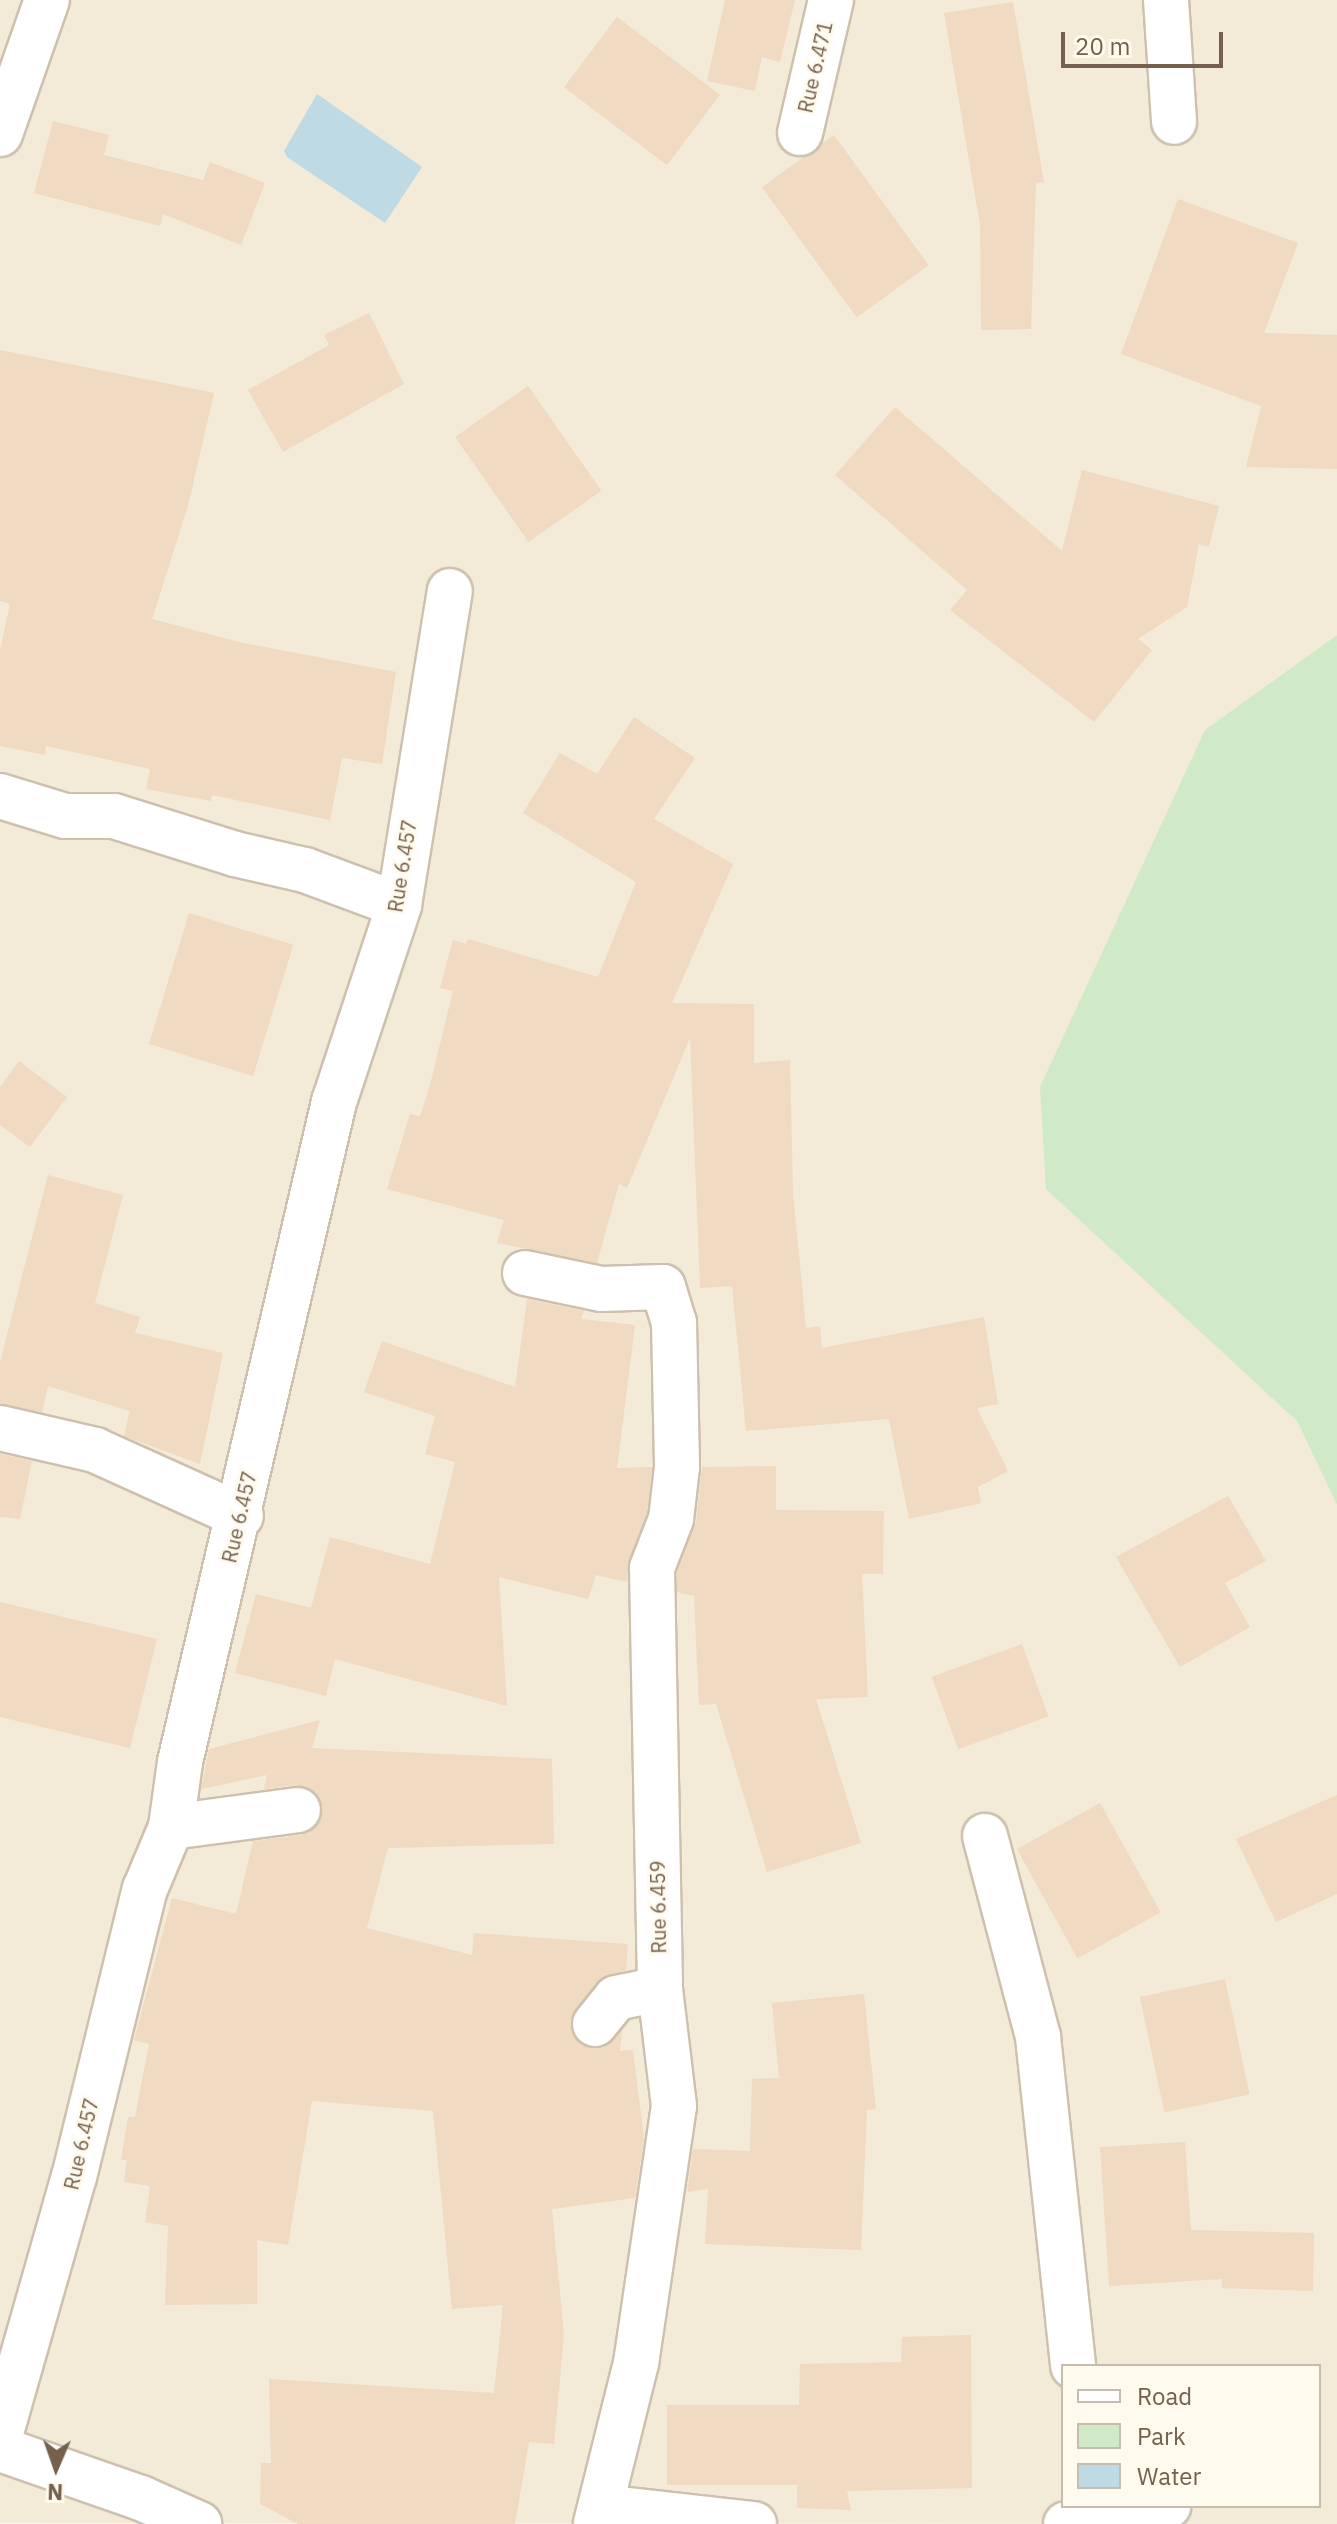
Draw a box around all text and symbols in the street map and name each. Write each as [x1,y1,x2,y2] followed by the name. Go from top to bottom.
[1065,16,1227,66] scale bar
[793,19,837,115] street label: Rue 6.471
[1075,30,1130,62] text: 20 m
[383,818,421,914] street label: Rue 6.457
[217,1469,261,1565] street label: Rue 6.457
[645,1860,671,1954] street label: Rue 6.459
[59,2096,103,2192] street label: Rue 6.457
[1061,2364,1321,2508] legend
[1137,2380,1192,2412] text: Road
[1137,2420,1186,2452] text: Park
[16,2428,96,2508] north arrow
[1137,2460,1201,2492] text: Water
[47,2478,64,2507] text: N

